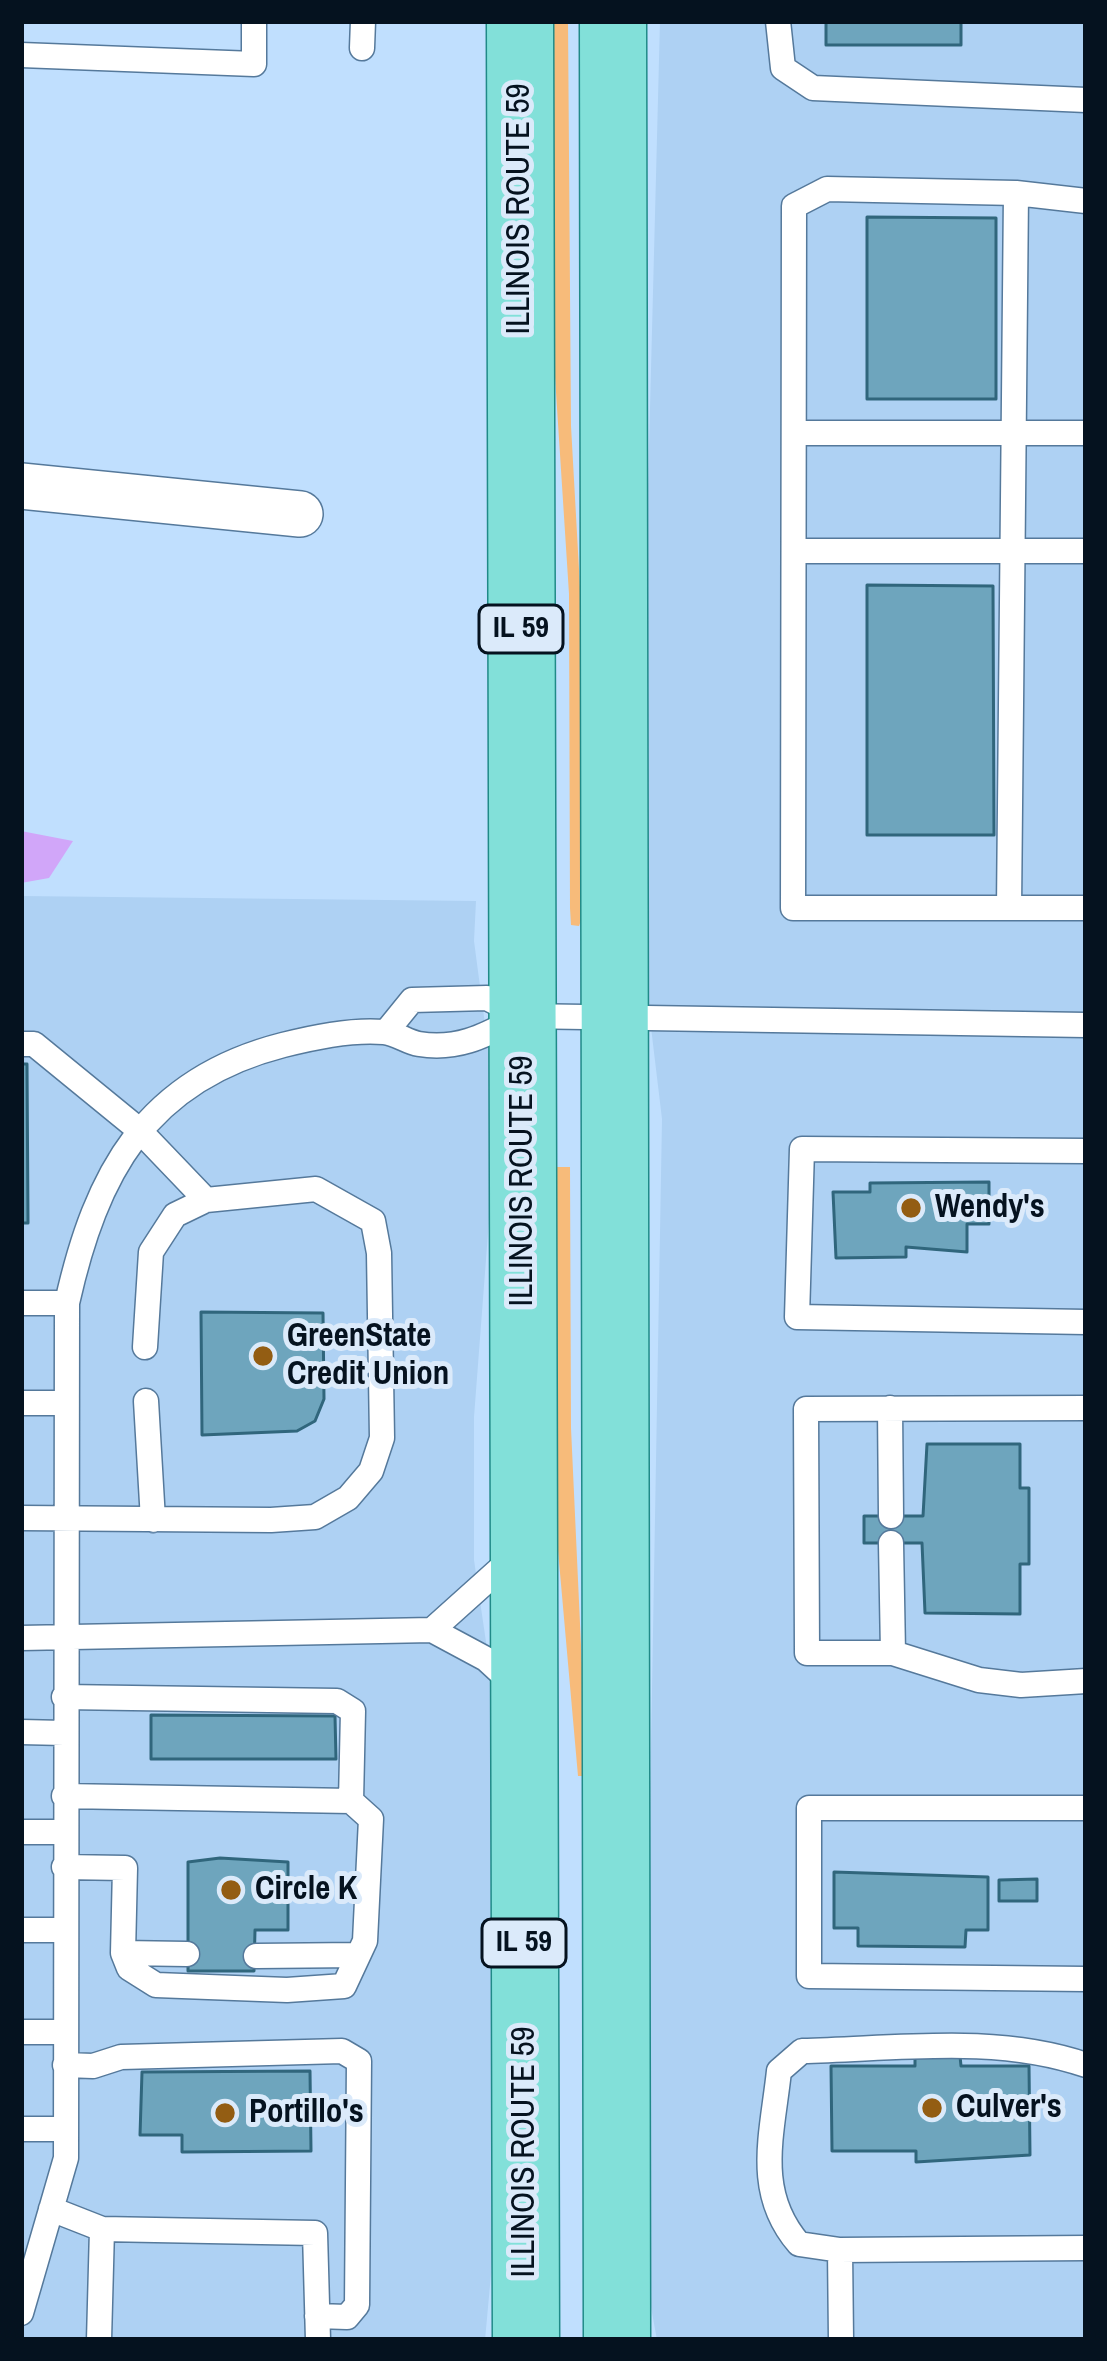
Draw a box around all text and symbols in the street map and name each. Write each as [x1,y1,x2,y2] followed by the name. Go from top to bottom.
[500,83,540,335] street label: ILLINOIS ROUTE 59
[479,605,563,653] road number: IL 59
[503,1055,543,1307] street label: ILLINOIS ROUTE 59
[935,1188,1045,1228] place label: Wendy's
[898,1195,924,1221] marker: Wendy's
[287,1317,449,1395] place label: GreenState Credit Union
[250,1343,276,1369] marker: GreenState Credit Union
[255,1870,357,1910] place label: Circle K
[218,1877,244,1903] marker: Circle K
[482,1919,566,1967] road number: IL 59
[505,2026,545,2278] street label: ILLINOIS ROUTE 59
[956,2088,1062,2128] place label: Culver's
[249,2093,364,2133] place label: Portillo's
[919,2095,945,2121] marker: Culver's
[212,2100,238,2126] marker: Portillo's

